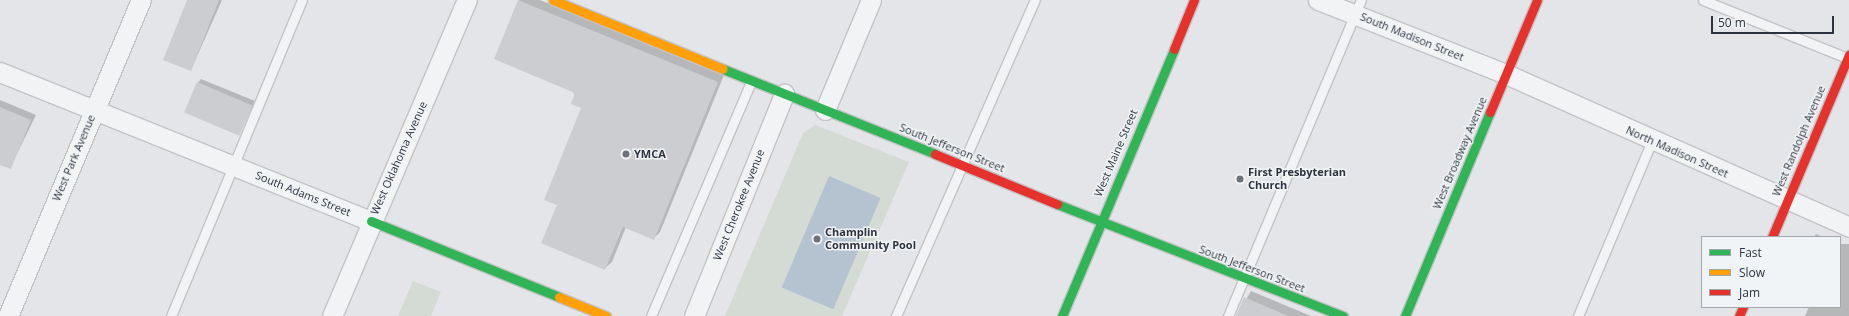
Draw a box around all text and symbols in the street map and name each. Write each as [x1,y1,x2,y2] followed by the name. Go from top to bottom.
[1713,8,1836,34] scale bar
[1358,10,1466,64] street label: South Madison Street
[1718,14,1746,31] text: 50 m
[1770,84,1828,198] street label: West Randolph Avenue
[1430,95,1490,211] street label: West Broadway Avenue
[368,99,430,217] street label: West Oklahoma Avenue
[1092,107,1140,199] street label: West Maine Street
[50,113,98,203] street label: West Park Avenue
[897,121,1007,175] street label: South Jefferson Street
[1624,123,1730,181] street label: North Madison Street
[634,147,666,161] place label: YMCA
[711,148,767,262] street label: West Cherokee Avenue
[621,149,631,159] marker: YMCA
[1248,166,1346,192] place label: First Presbyterian Church
[253,169,353,219] street label: South Adams Street
[1235,174,1245,184] marker: First Presbyterian Church
[825,226,916,252] place label: Champlin Community Pool
[812,234,822,244] marker: Champlin Community Pool
[1701,236,1841,308] legend
[1197,243,1307,295] street label: South Jefferson Street
[1739,244,1762,261] text: Fast
[1739,264,1765,281] text: Slow
[1739,284,1760,301] text: Jam

